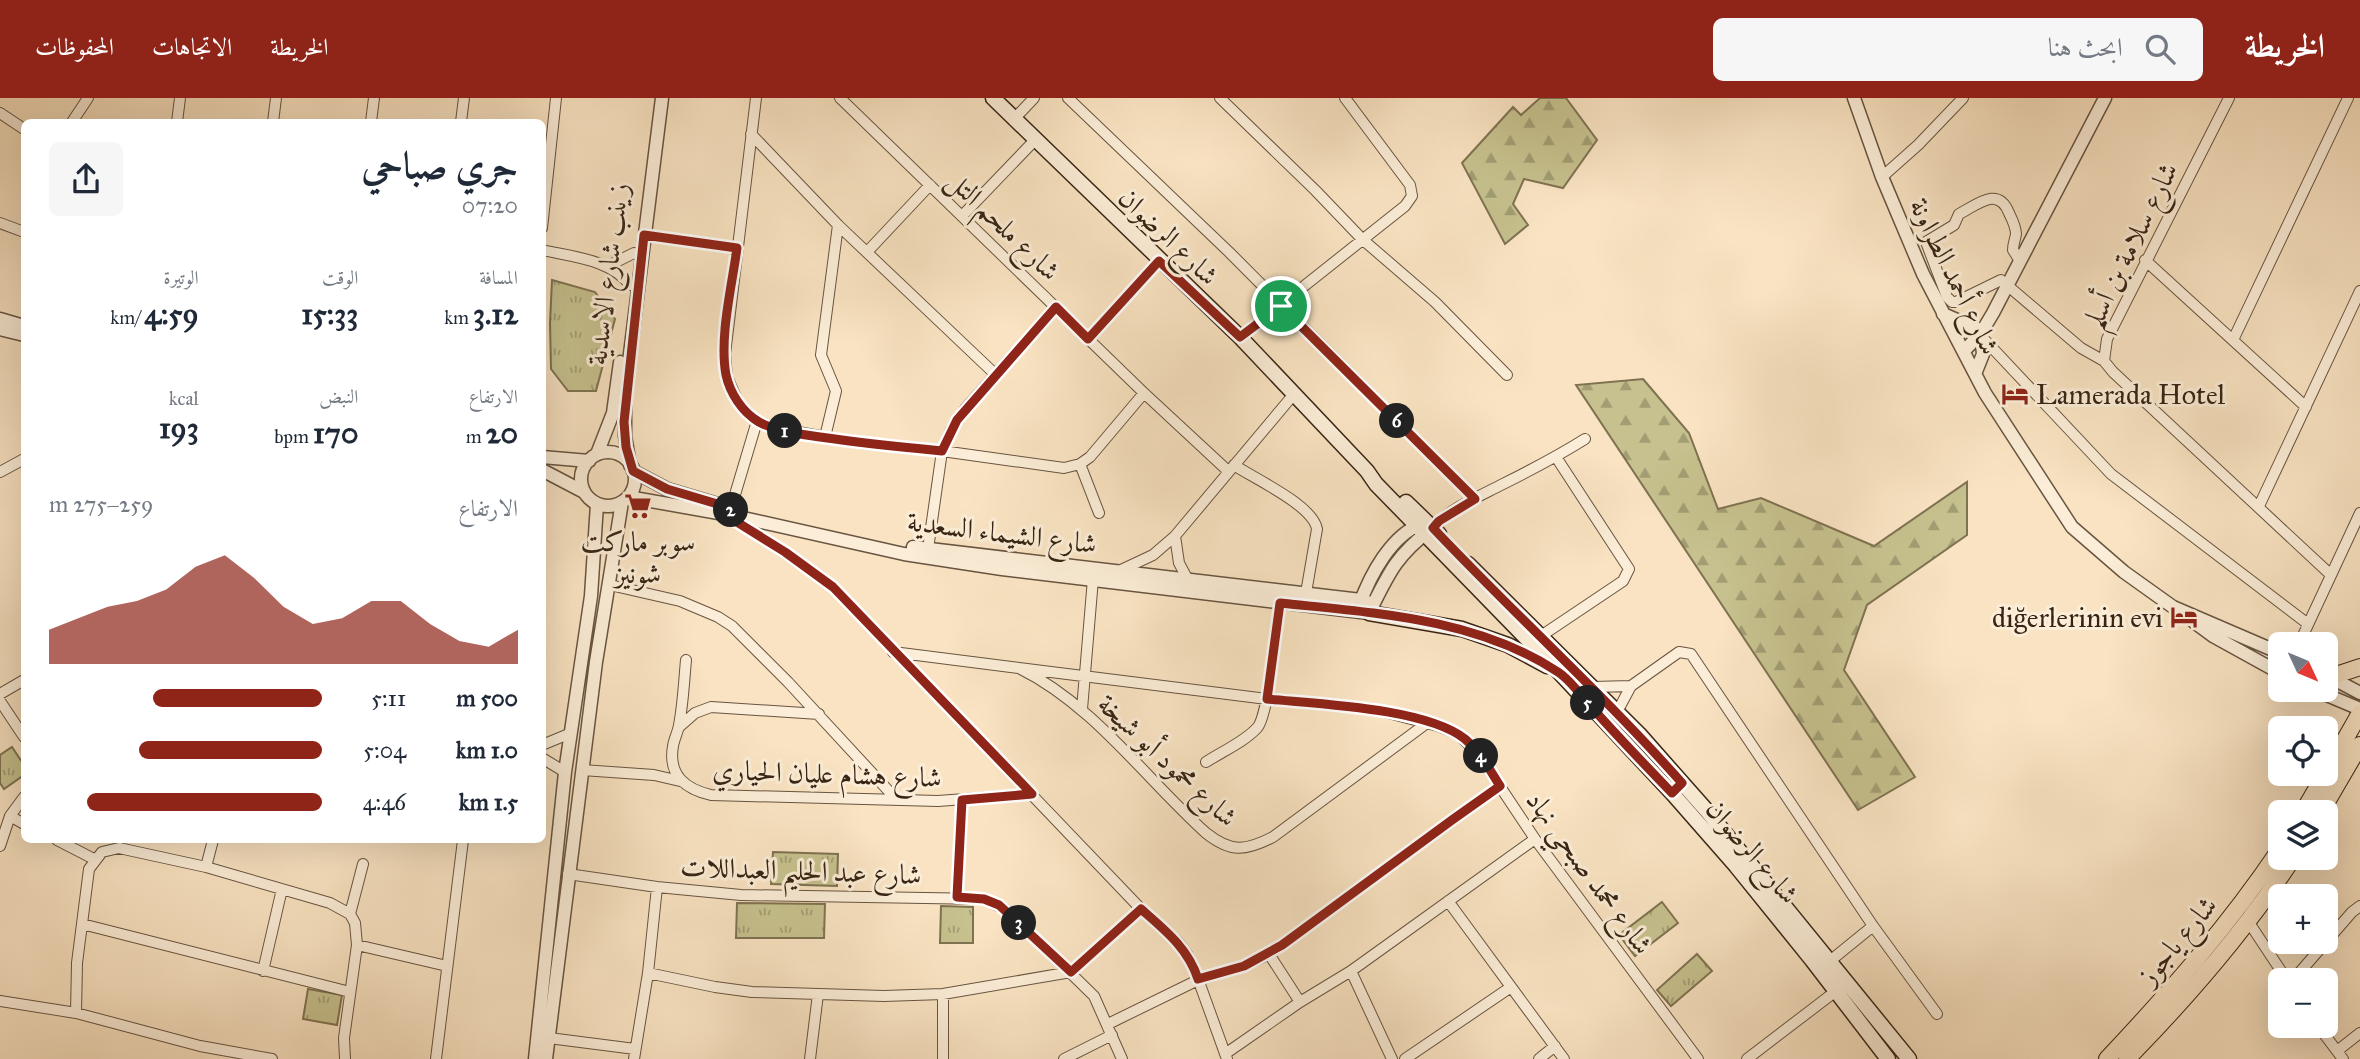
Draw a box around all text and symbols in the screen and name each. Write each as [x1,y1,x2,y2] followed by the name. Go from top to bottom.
[1713,18,2203,81] search box
[2245,26,2325,66] text: الخريطة
[2141,30,2179,68] icon: search
[2048,31,2123,63] text: ابحث هنا
[35,32,114,62] text: المحفوظات
[152,32,232,62] text: الاتجاهات
[270,32,329,62] text: الخريطة
[49,142,123,216] button: share
[361,142,518,188] text: جري صباحي
[2073,156,2196,339] street label: شارع سلامة بن أسلم
[933,163,1068,295] street label: شارع ملحم التل
[1107,180,1226,297] street label: شارع الرضوان
[579,181,642,368] street label: زينب شارع الاسدية
[462,191,518,219] text: 07:20
[1896,191,2009,363] street label: شارع أحمد الطراونة
[164,266,199,289] text: الوتيرة
[322,266,358,289] text: الوقت
[479,266,518,289] text: المسافة
[1251,276,1311,336] pin
[1262,287,1300,325] icon: arrive
[144,296,199,332] text: 4:59
[301,296,358,332] text: 15:33
[473,296,518,332] text: 3.12
[110,306,144,329] text: /km
[444,306,473,329] text: km
[2036,377,2226,412] place label: Lamerada Hotel
[2000,379,2030,409] hotel icon: Lamerada Hotel
[319,385,358,408] text: النبض
[469,385,518,408] text: الارتفاع
[169,387,199,410] text: kcal
[1380,404,1414,438] pin: 6
[1392,409,1401,432] text: 6
[159,410,199,446] text: 193
[768,414,802,448] pin: 1
[313,415,358,451] text: 170
[486,415,518,451] text: 20
[781,419,788,442] text: 1
[274,425,313,448] text: bpm
[466,425,486,448] text: m
[49,490,153,518] text: 259–275 m
[623,491,653,521] supermarket icon: سوبر ماركت شونيز
[714,492,748,528] pin: 2
[458,494,518,522] text: الارتفاع
[726,498,735,521] text: 2
[904,504,1099,567] street label: شارع الشيماء السعدية
[581,524,695,591] place label: سوبر ماركت شونيز
[1992,600,2163,635] place label: diğerlerinin evi
[2169,602,2199,632] hotel icon: diğerlerinin evi
[2268,632,2338,702] north arrow
[2268,632,2338,1038] map controls
[371,684,406,712] text: 5:11
[456,684,518,712] text: 500 m
[1086,685,1246,839] street label: شارع محمود أبو شيخة
[1570,686,1606,720] pin: 5
[1583,691,1592,714] text: 5
[2268,716,2338,786] button: locate
[363,736,406,764] text: 5:04
[456,736,518,764] text: 1.0 km
[1464,738,1498,774] pin: 4
[1475,744,1486,767] text: 4
[711,752,942,802] street label: شارع هشام عليان الحياري
[1511,784,1661,966] street label: شارع محمد صبحي نهاد
[363,788,406,816] text: 4:46
[459,788,518,816] text: 1.5 km
[1694,792,1807,915] street label: شارع الرضوان
[2268,800,2338,870] button: layers
[679,849,922,902] street label: شارع عبد الحليم العبداللات
[2268,884,2338,954] button: +
[2128,889,2229,998] street label: شارع ياجوز
[1002,906,1036,940] pin: 3
[1015,911,1022,934] text: 3
[2268,968,2338,1038] button: −

